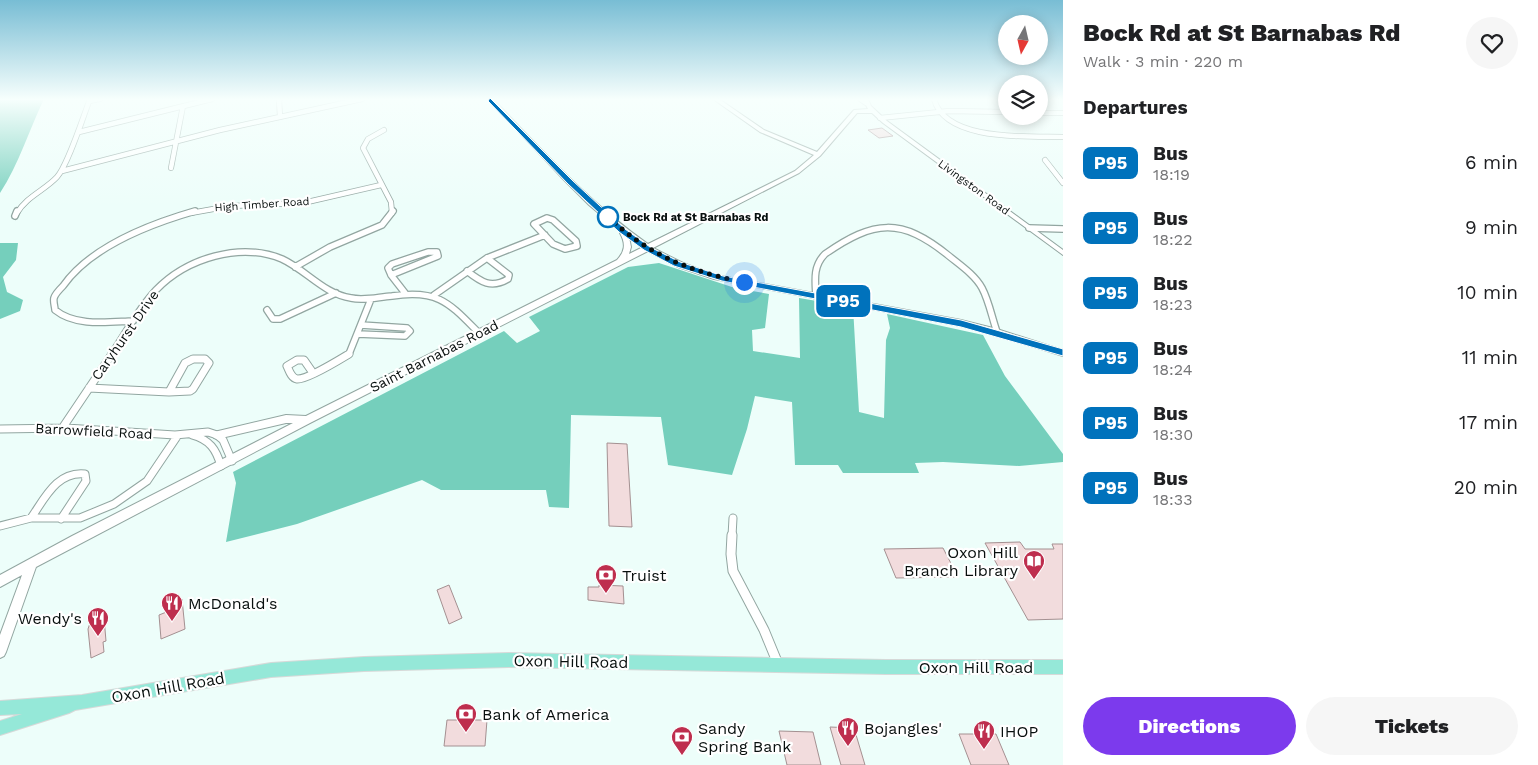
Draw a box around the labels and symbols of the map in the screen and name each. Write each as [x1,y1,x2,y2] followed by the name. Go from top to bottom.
[998,15,1048,65] north arrow
[935,157,1012,218] street label: Livingston Road
[214,195,310,214] street label: High Timber Road
[597,206,619,228] marker: Bock Rd at St Barnabas Rd
[623,211,768,224] place label: Bock Rd at St Barnabas Rd
[732,270,757,295] your location
[814,285,872,317] line badge: P95
[88,287,162,383] street label: Caryhurst Drive
[367,317,501,395] street label: Saint Barnabas Road
[35,420,153,442] street label: Barrowfield Road
[904,543,1019,580] place label: Oxon Hill Branch Library
[1022,549,1046,580] library icon: Oxon Hill Branch Library
[594,563,618,594] bank icon: Truist
[622,566,667,585] place label: Truist
[160,591,184,622] restaurant icon: McDonald's
[188,594,278,613] place label: McDonald's
[86,606,110,637] restaurant icon: Wendy's
[18,609,82,628] place label: Wendy's
[514,651,628,672] street label: Oxon Hill Road
[919,658,1033,677] street label: Oxon Hill Road
[110,668,226,707] street label: Oxon Hill Road
[454,702,478,733] bank icon: Bank of America
[482,705,609,724] place label: Bank of America
[836,716,860,747] restaurant icon: Bojangles'
[698,719,791,756] place label: Sandy Spring Bank
[864,719,942,738] place label: Bojangles'
[972,719,996,750] restaurant icon: IHOP
[1000,722,1038,741] place label: IHOP
[670,725,694,756] bank icon: Sandy Spring Bank

